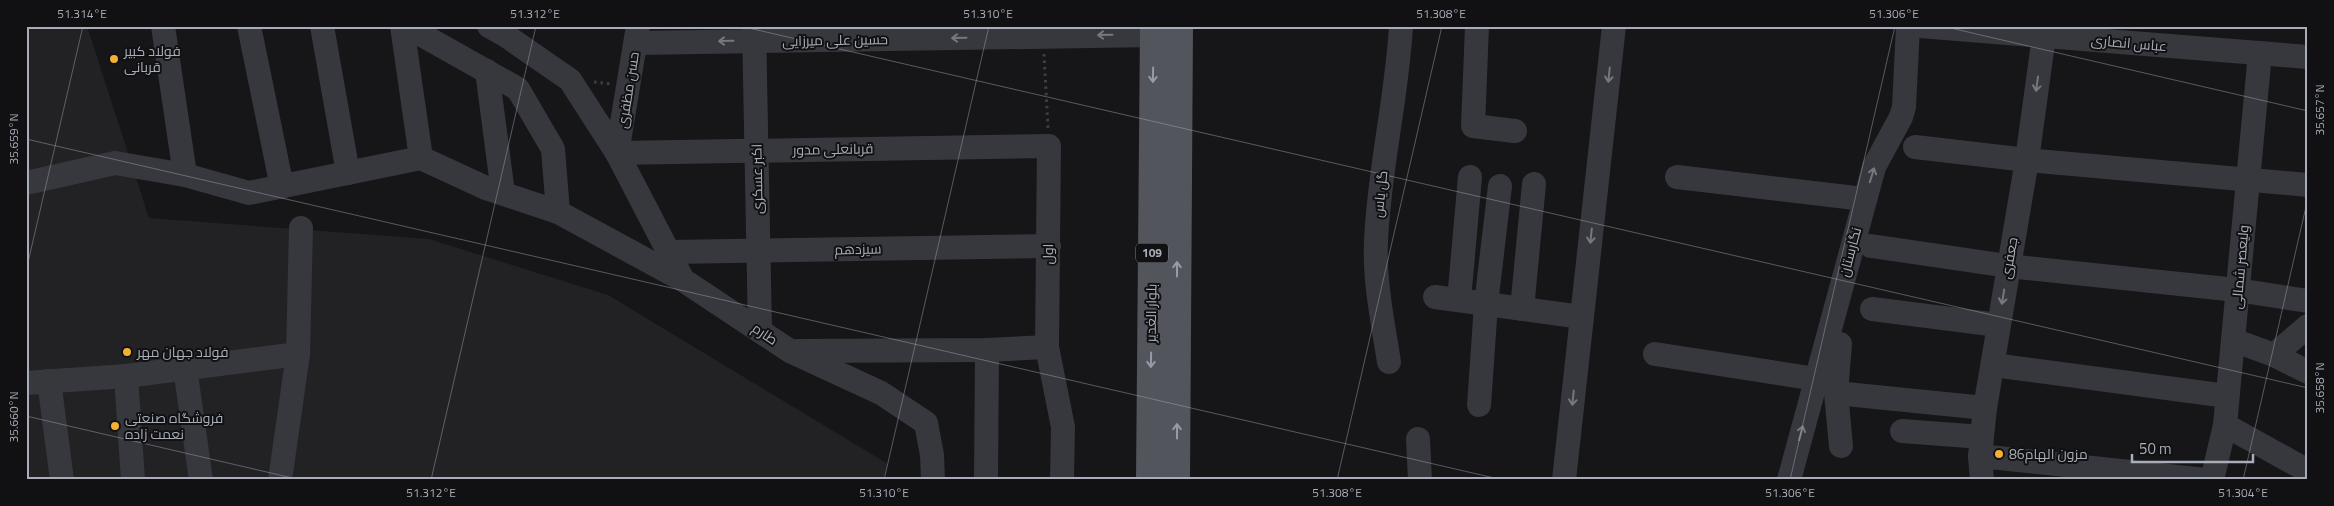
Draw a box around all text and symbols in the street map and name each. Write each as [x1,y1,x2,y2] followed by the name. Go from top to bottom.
[57,4,107,23] text: 51.314°E
[510,4,560,23] text: 51.312°E
[963,4,1013,23] text: 51.310°E
[1416,4,1466,23] text: 51.308°E
[1869,4,1919,23] text: 51.306°E
[782,28,888,51] street label: حسین علی میرزایی
[2090,29,2168,56] street label: عباس انصاری
[1097,30,1114,40] one-way arrow
[951,33,968,43] one-way arrow
[719,36,735,46] one-way arrow
[123,40,181,77] place label: فولاد کبیر قربانی
[611,50,644,130] street label: حسن مظفری
[108,53,120,65] marker: فولاد کبیر قربانی
[1148,66,1158,83] one-way arrow
[1604,66,1614,82] one-way arrow
[2032,76,2042,92] one-way arrow
[2310,84,2329,136] text: 35.657°N
[4,113,23,165] text: 35.659°N
[791,137,874,160] street label: قربانعلی مدور
[745,144,768,214] street label: اکبر عسکری
[1867,167,1877,183] one-way arrow
[1367,169,1392,218] street label: گل یاس
[2225,224,2254,310] street label: ولیعصر شمالی
[1833,225,1866,279] street label: نگارستان
[1586,228,1596,244] one-way arrow
[1994,235,2023,281] street label: جعفری
[834,238,882,259] street label: سیزدهم
[1037,243,1058,265] street label: اول
[1136,244,1168,262] road number: 109
[1172,261,1182,277] one-way arrow
[1139,284,1162,343] street label: بلوار الغدیر
[1997,288,2007,304] one-way arrow
[748,317,782,350] street label: طارم
[136,341,228,362] place label: فولاد جهان مهر
[121,346,133,358] marker: فولاد جهان مهر
[1146,352,1156,368] one-way arrow
[2310,362,2329,414] text: 35.658°N
[1568,389,1578,405] one-way arrow
[4,391,23,443] text: 35.660°N
[125,407,223,444] place label: فروشگاه صنعتی نعمت زاده
[109,420,121,432] marker: فروشگاه صنعتی نعمت زاده
[1172,423,1181,439] one-way arrow
[1797,425,1807,441] one-way arrow
[2132,431,2253,463] scale bar
[2139,437,2172,460] text: 50 m
[2009,443,2088,464] place label: مزون الهام86
[1993,448,2005,460] marker: مزون الهام86
[406,483,456,502] text: 51.312°E
[859,483,909,502] text: 51.310°E
[1312,483,1362,502] text: 51.308°E
[1765,483,1815,502] text: 51.306°E
[2218,483,2268,502] text: 51.304°E

